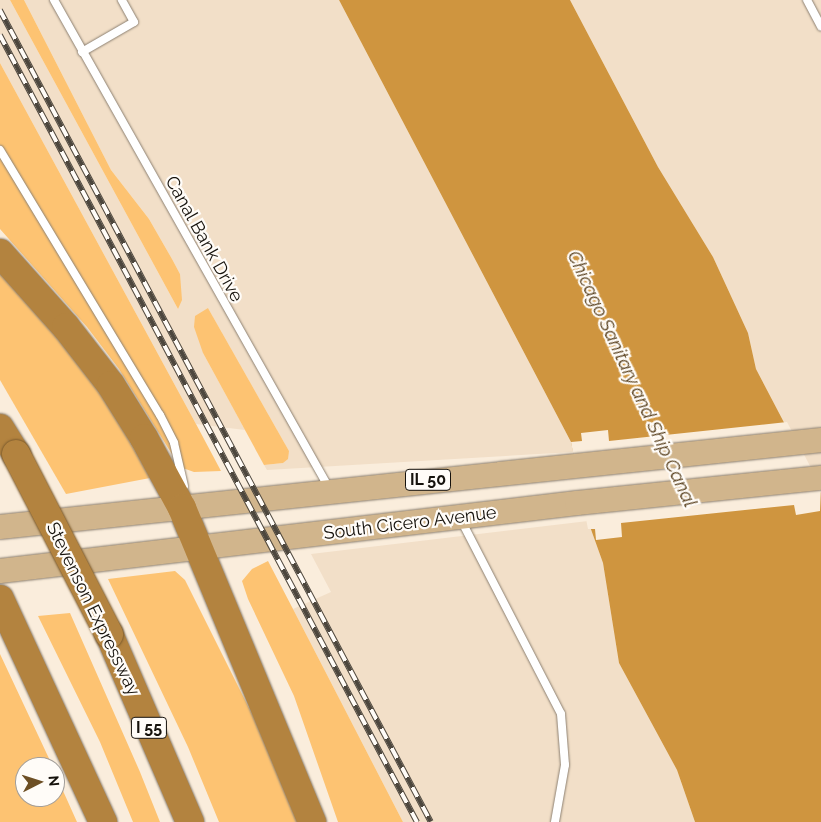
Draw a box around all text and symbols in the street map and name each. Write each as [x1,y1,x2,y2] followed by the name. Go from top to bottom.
[160,172,248,306] street label: Canal Bank Drive
[562,247,702,511] water label: Chicago Sanitary and Ship Canal
[404,466,452,494] road number: IL 50
[322,502,498,544] street label: South Cicero Avenue
[42,519,144,699] street label: Stevenson Expressway
[130,714,168,741] road number: I 55
[15,757,65,807] north arrow
[46,775,62,787] text: N

